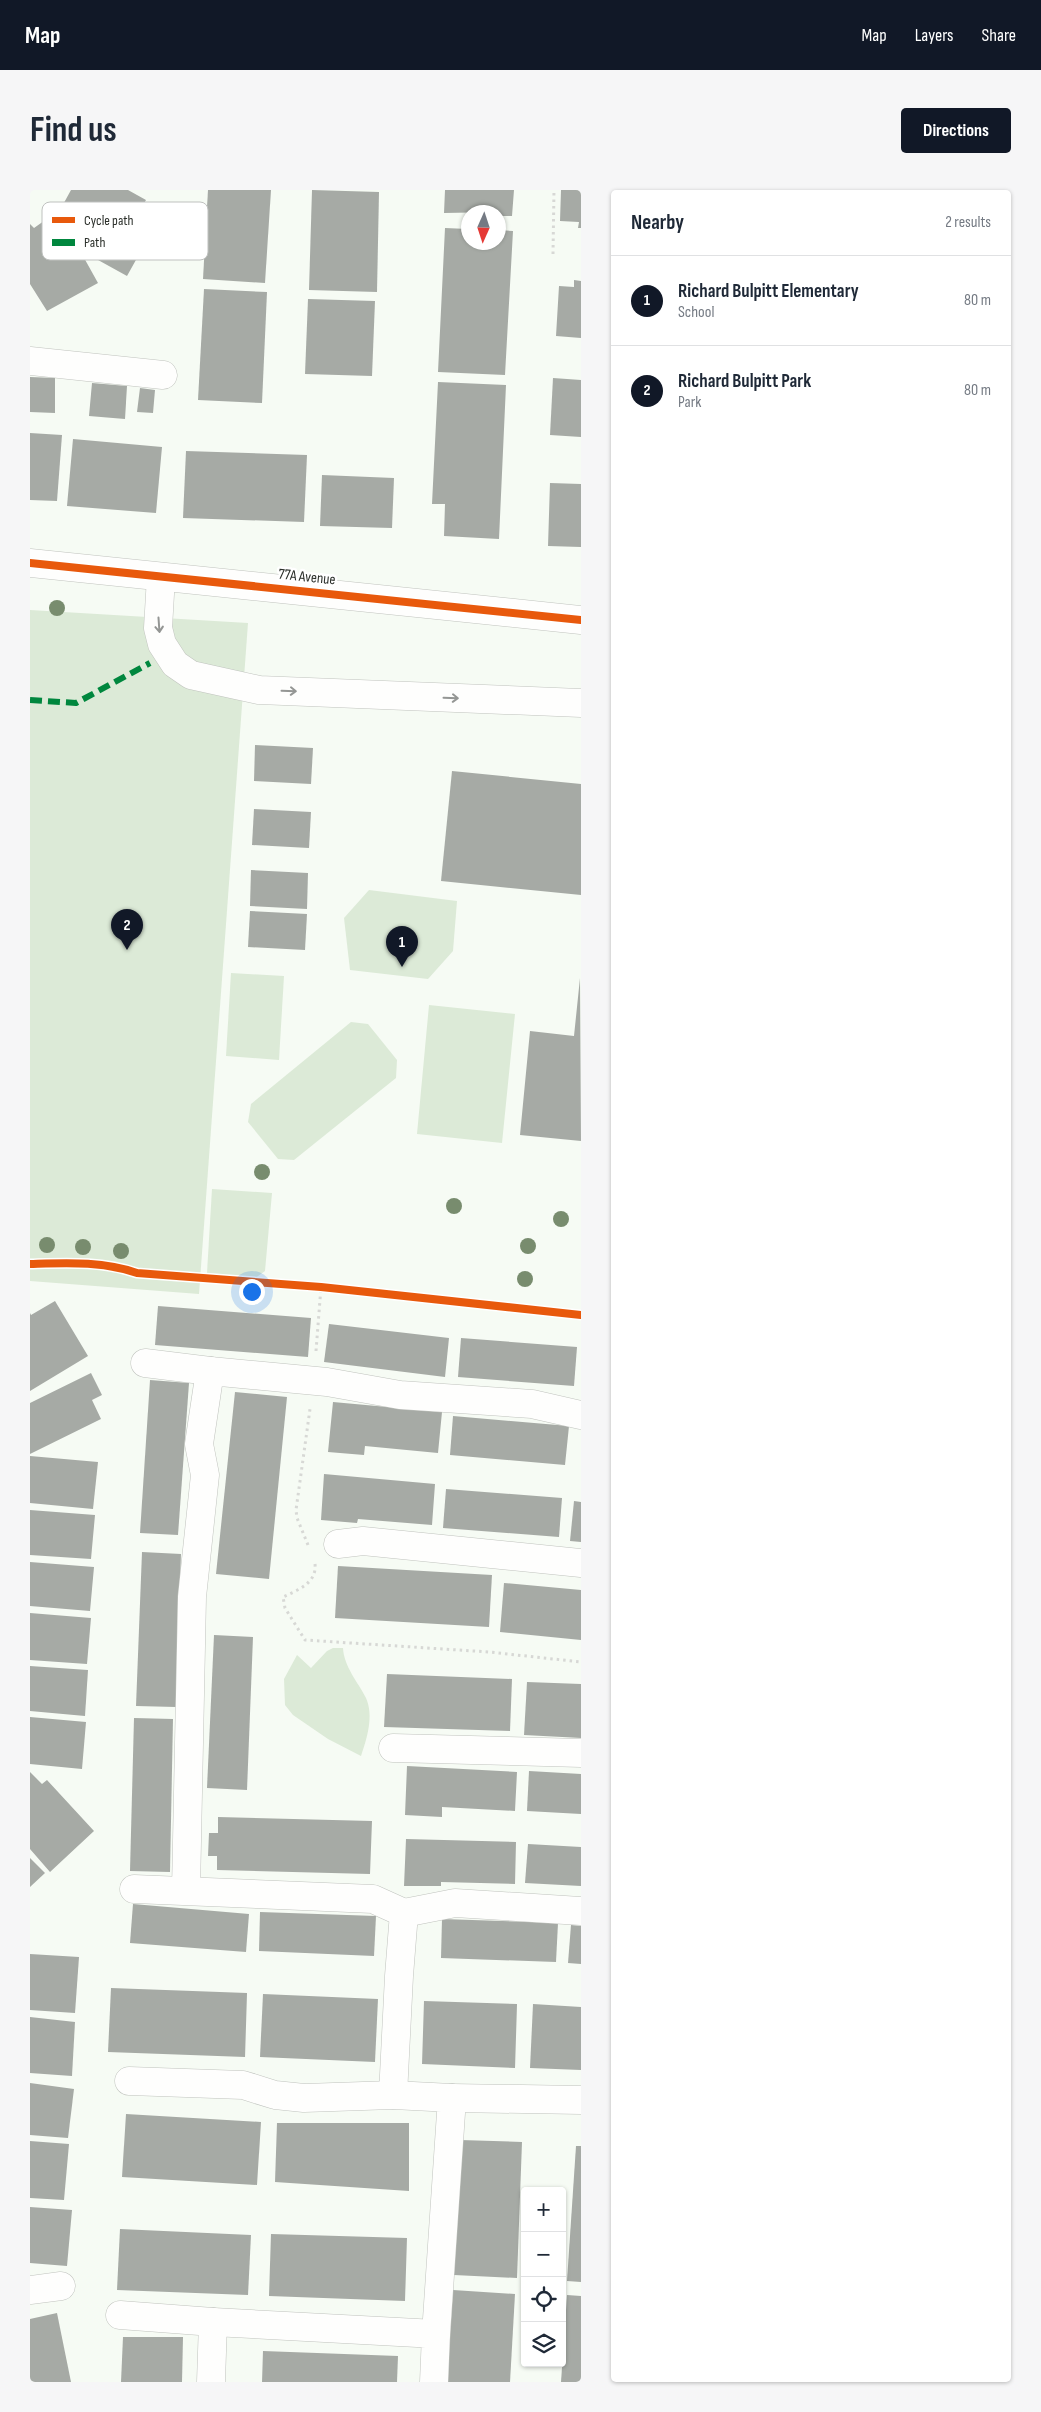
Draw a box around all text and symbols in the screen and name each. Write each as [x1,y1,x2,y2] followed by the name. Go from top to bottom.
[25,21,60,50] text: Map
[862,25,887,46] text: Map
[915,25,954,46] text: Layers
[982,25,1016,46] text: Share
[901,108,1011,153] button: Directions
[30,109,117,152] text: Find us
[42,202,208,260] legend
[461,205,506,250] north arrow
[631,210,684,235] text: Nearby
[84,212,134,229] text: Cycle path
[945,213,991,232] text: 2 results
[84,234,105,251] text: Path
[678,280,859,303] text: Richard Bulpitt Elementary
[644,291,650,310] text: 1
[964,291,991,310] text: 80 m
[678,303,714,322] text: School
[678,370,811,393] text: Richard Bulpitt Park
[643,381,651,400] text: 2
[964,381,991,400] text: 80 m
[678,393,701,412] text: Park
[278,565,336,589] street label: 77A Avenue
[154,617,163,633] one-way arrow
[280,686,297,696] one-way arrow
[443,693,459,702] one-way arrow
[111,909,143,950] pin: 2
[386,926,418,967] pin: 1
[239,1279,265,1305] your location
[521,2187,566,2367] map controls
[521,2187,566,2232] button: +
[521,2232,566,2277] button: −
[521,2277,566,2322] button: locate
[521,2322,566,2367] button: layers

